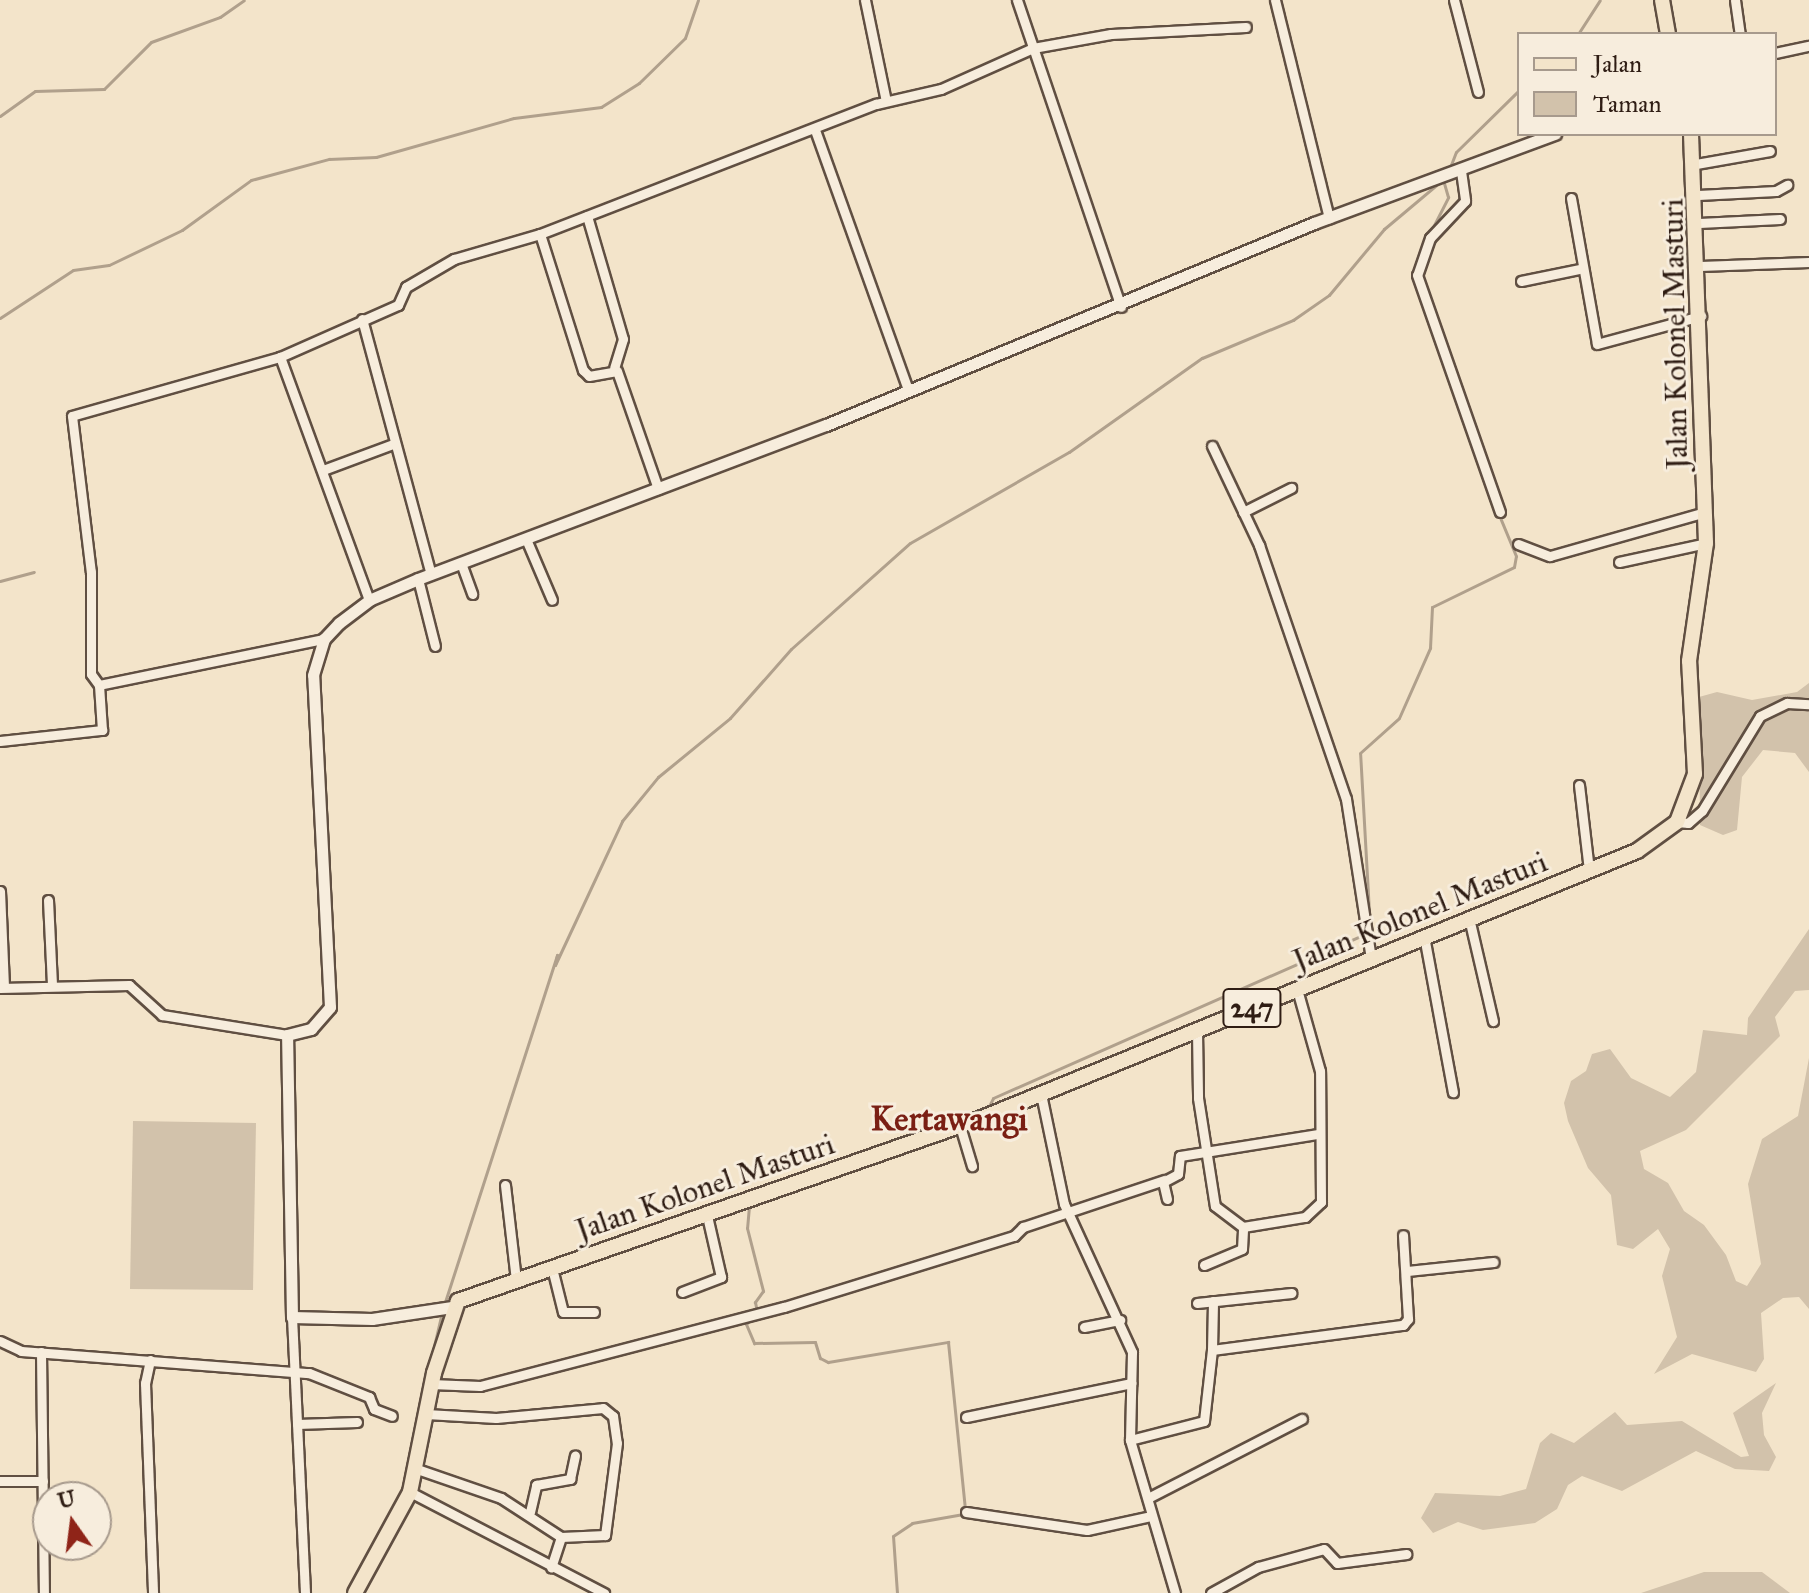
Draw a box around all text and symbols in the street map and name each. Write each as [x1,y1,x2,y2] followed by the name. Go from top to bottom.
[1517,32,1777,136] legend
[1593,49,1642,79] text: Jalan
[1593,89,1661,119] text: Taman
[1655,198,1695,470] street label: Jalan Kolonel Masturi
[1288,844,1552,978] street label: Jalan Kolonel Masturi
[1222,984,1282,1032] road number: 247
[871,1099,1027,1139] district label: Kertawangi
[571,1126,839,1248] street label: Jalan Kolonel Masturi
[32,1481,112,1561] north arrow
[55,1484,78,1514] text: U

